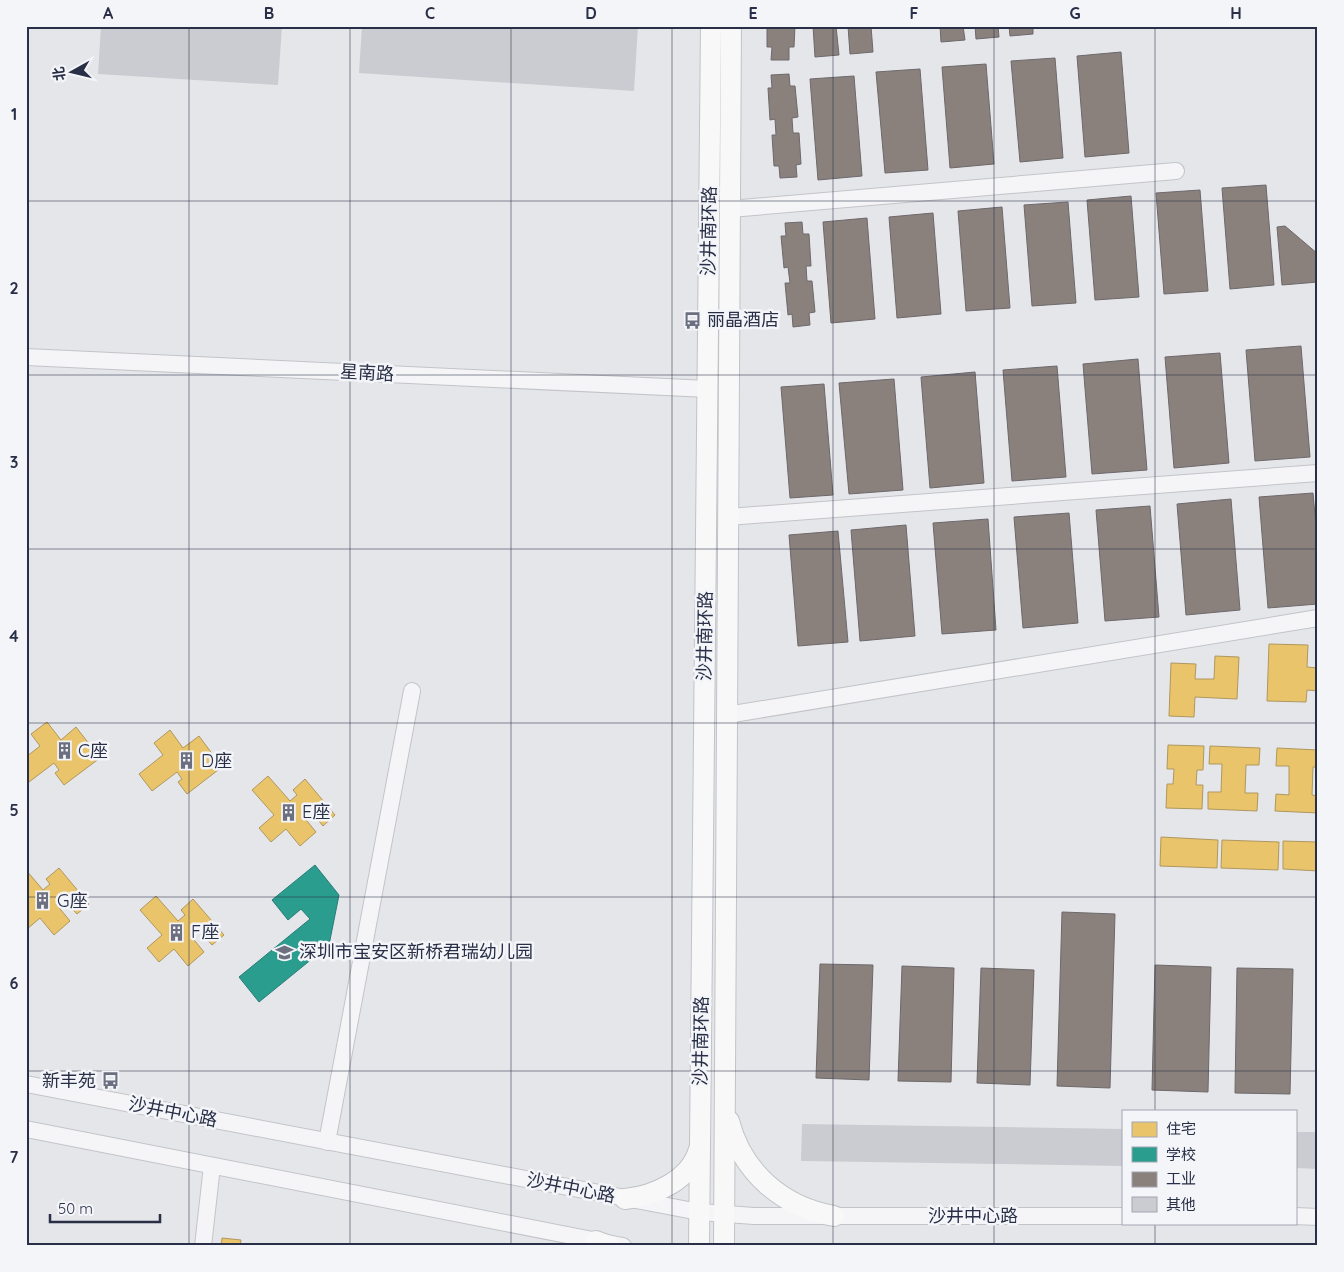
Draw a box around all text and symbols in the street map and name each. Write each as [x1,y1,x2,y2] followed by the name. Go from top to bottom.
[103,3,114,23] text: A
[264,3,274,23] text: B
[425,3,435,23] text: C
[585,3,597,23] text: D
[748,3,758,23] text: E
[910,3,919,23] text: F
[1069,3,1081,23] text: G
[1230,3,1242,23] text: H
[48,48,98,98] north arrow
[49,66,69,82] text: 北
[11,104,17,124] text: 1
[696,186,721,276] street label: 沙井南环路
[9,278,19,298] text: 2
[707,308,779,331] place label: 丽晶酒店
[683,310,703,330] bus stop icon: 丽晶酒店
[339,360,395,385] street label: 星南路
[10,452,18,472] text: 3
[692,591,717,681] street label: 沙井南环路
[9,626,19,646] text: 4
[78,739,108,762] place label: C座
[54,741,74,761] building icon: C座
[201,749,232,772] place label: D座
[177,751,197,771] building icon: D座
[9,800,19,820] text: 5
[302,800,330,823] place label: E座
[278,802,298,822] building icon: E座
[57,889,88,912] place label: G座
[33,891,53,911] building icon: G座
[191,920,219,943] place label: F座
[167,922,187,942] building icon: F座
[299,940,533,963] place label: 深圳市宝安区新桥君瑞幼儿园
[275,942,295,962] school or university icon: 深圳市宝安区新桥君瑞幼儿园
[10,973,19,993] text: 6
[688,996,713,1086] street label: 沙井南环路
[42,1069,96,1092] place label: 新丰苑
[100,1071,120,1091] bus stop icon: 新丰苑
[127,1092,219,1131] street label: 沙井中心路
[1122,1110,1296,1224] legend
[1166,1119,1196,1138] text: 住宅
[1166,1145,1196,1164] text: 学校
[10,1147,19,1167] text: 7
[525,1168,617,1207] street label: 沙井中心路
[1166,1169,1196,1188] text: 工业
[50,1192,160,1224] scale bar
[1166,1195,1196,1214] text: 其他
[58,1199,93,1218] text: 50 m
[928,1204,1018,1227] street label: 沙井中心路

